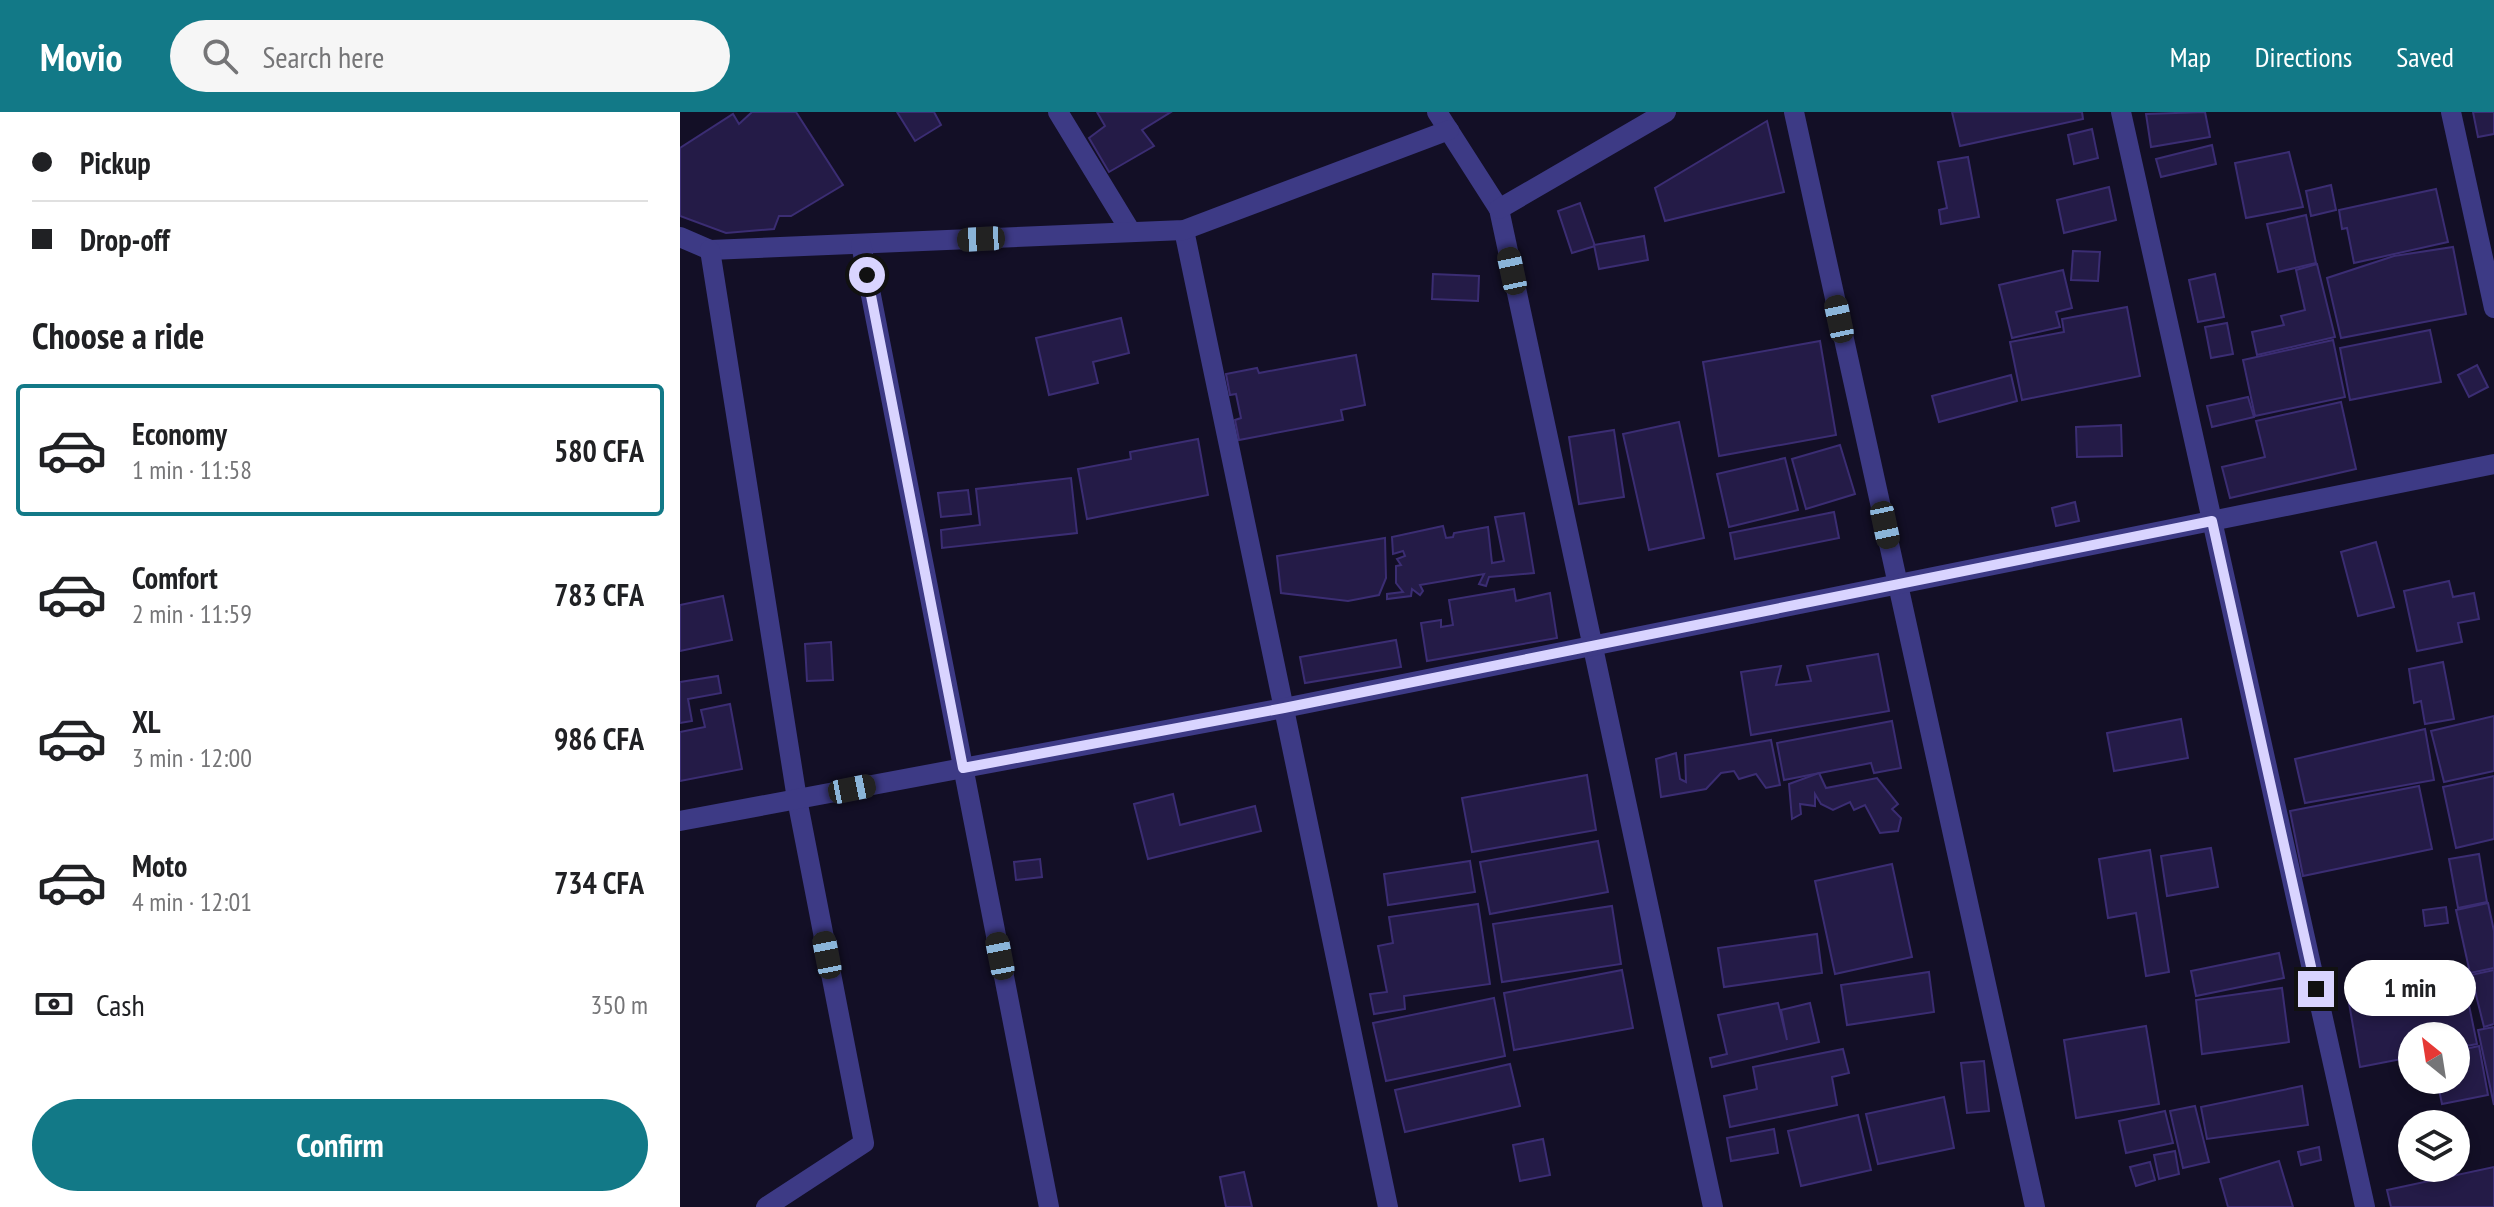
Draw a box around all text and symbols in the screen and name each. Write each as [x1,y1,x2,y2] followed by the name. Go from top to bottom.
[170,20,730,92] search box
[40,32,122,81] text: Movio
[198,34,242,78] icon: search
[262,37,384,76] text: Search here
[2170,38,2211,75] text: Map
[2255,38,2352,75] text: Directions
[2396,38,2454,75] text: Saved
[80,143,151,182] text: Pickup
[80,220,170,259] text: Drop-off
[956,226,1006,252] car
[1495,245,1529,297] car
[849,257,885,293] route start
[1822,293,1856,345] car
[32,312,204,359] text: Choose a ride
[36,414,108,486] icon: car
[132,414,227,453] text: Economy
[554,431,644,470] text: 580 CFA
[132,453,252,486] text: 1 min · 11:58
[1868,499,1902,551] car
[36,558,108,630] icon: car
[132,558,218,597] text: Comfort
[554,575,644,614] text: 783 CFA
[132,597,252,630] text: 2 min · 11:59
[36,702,108,774] icon: car
[132,702,161,741] text: XL
[554,719,644,758] text: 986 CFA
[132,741,252,774] text: 3 min · 12:00
[826,773,878,805] car
[36,846,108,918] icon: car
[132,846,187,885] text: Moto
[554,863,644,902] text: 734 CFA
[132,885,252,918] text: 4 min · 12:01
[811,929,843,981] car
[984,930,1016,982] car
[2344,961,2476,1017] callout: 1 min
[2298,971,2334,1007] route end
[2384,971,2436,1004] text: 1 min
[32,982,76,1026] icon: cash
[96,985,145,1024] text: Cash
[590,988,648,1021] text: 350 m
[2398,1022,2470,1094] north arrow
[2398,1022,2470,1182] map controls
[32,1099,648,1191] button: Confirm
[2398,1110,2470,1182] button: layers

